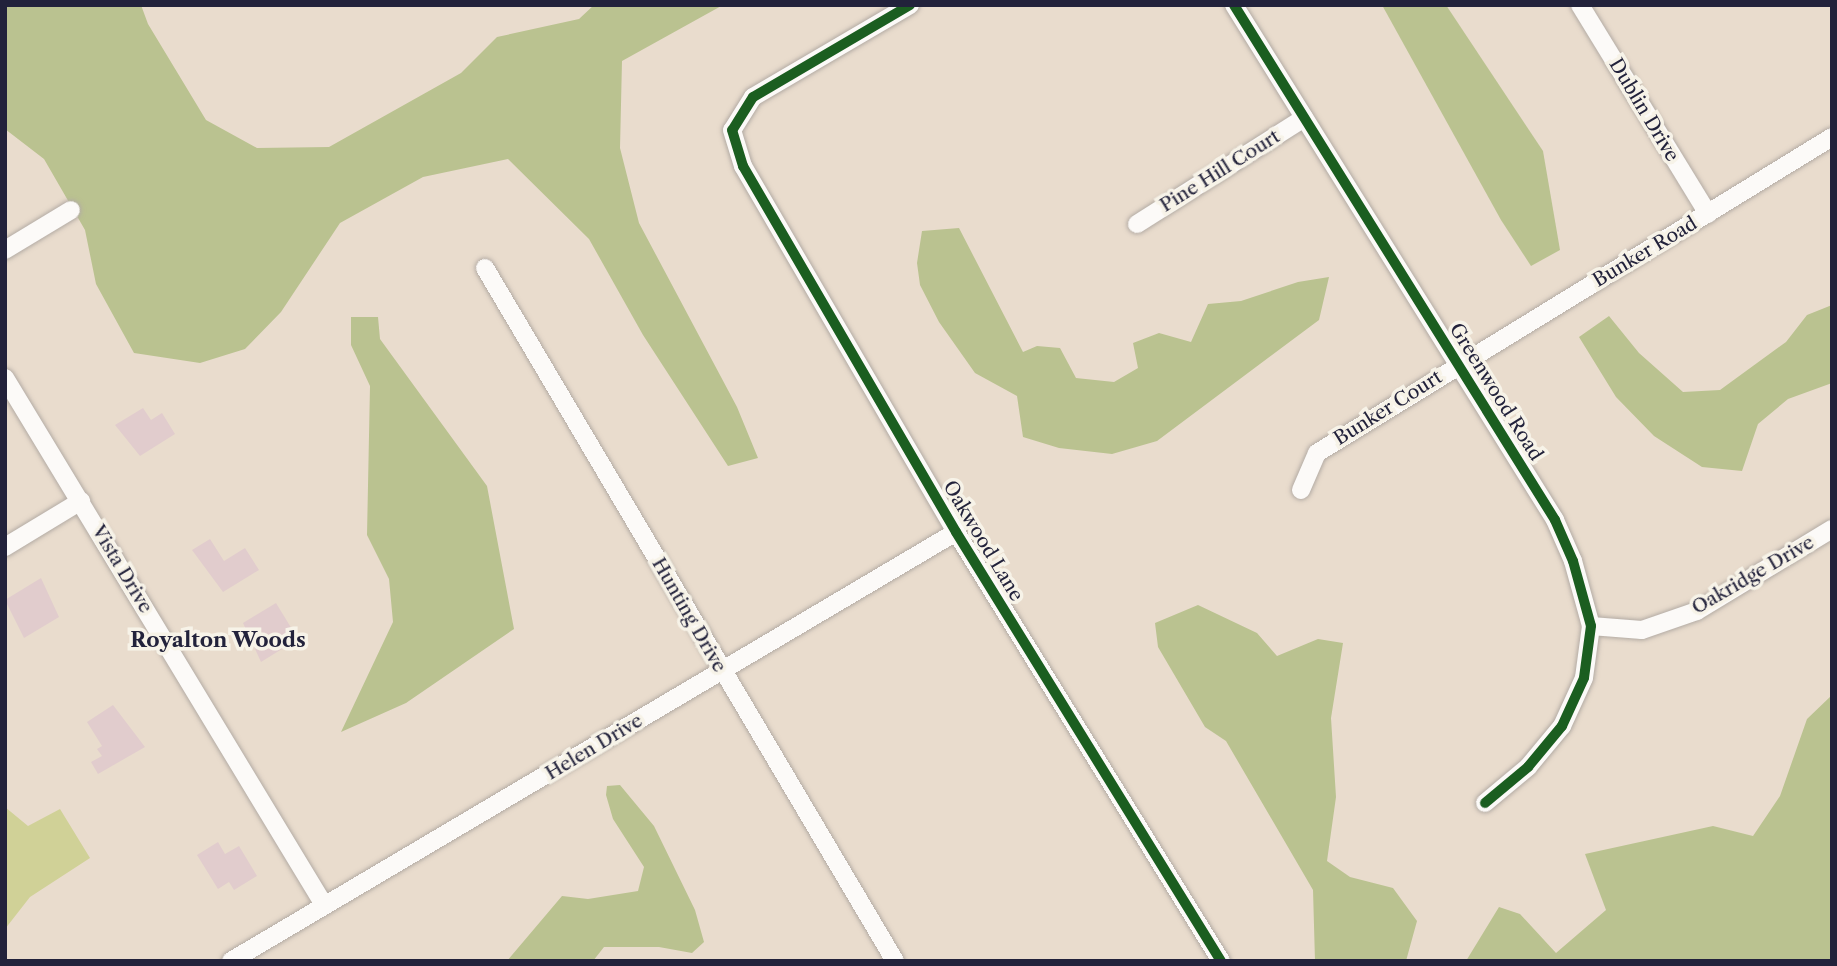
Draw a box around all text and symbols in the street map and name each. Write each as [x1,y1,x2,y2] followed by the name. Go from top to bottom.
[1604,54,1684,166] street label: Dublin Drive
[1156,125,1284,217] street label: Pine Hill Court
[1589,212,1701,292] street label: Bunker Road
[1445,319,1547,465] street label: Greenwood Road
[1330,366,1446,450] street label: Bunker Court
[938,477,1028,605] street label: Oakwood Lane
[87,521,157,617] street label: Vista Drive
[1688,531,1818,619] street label: Oakridge Drive
[647,554,731,676] street label: Hunting Drive
[130,627,306,653] district label: Royalton Woods
[541,709,647,785] street label: Helen Drive

